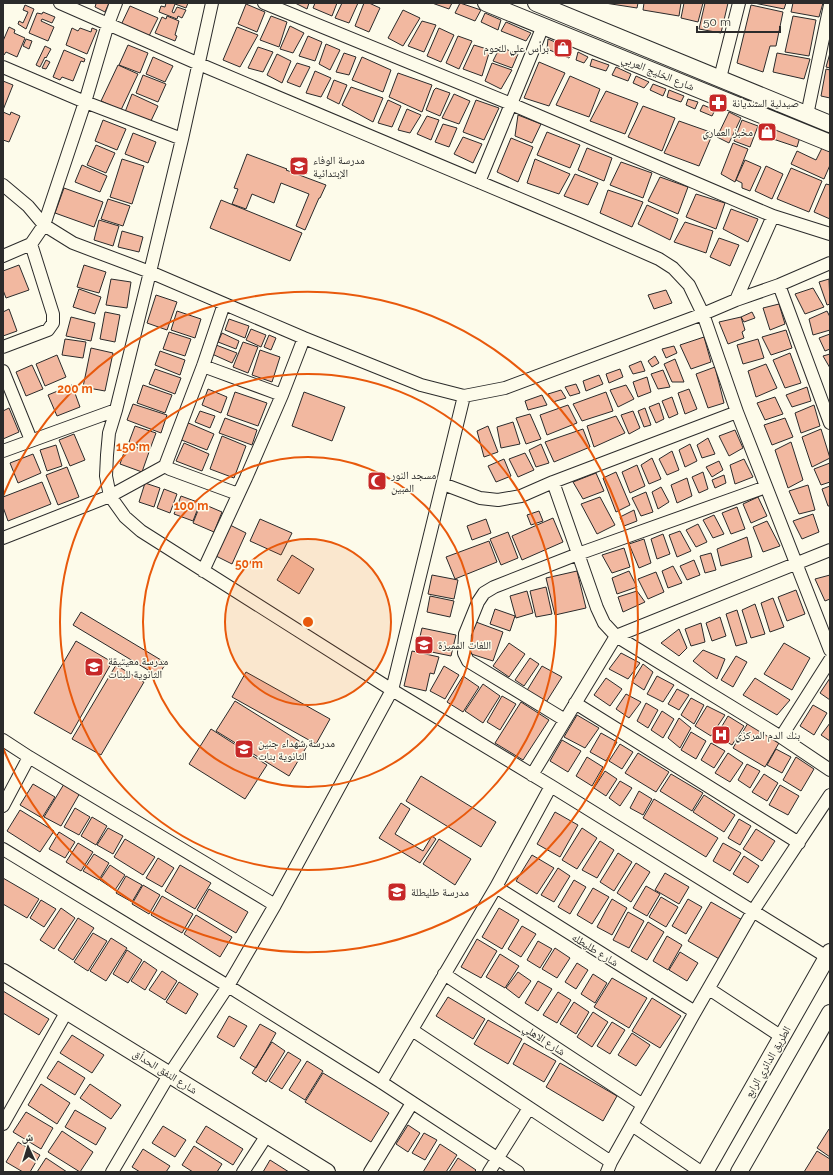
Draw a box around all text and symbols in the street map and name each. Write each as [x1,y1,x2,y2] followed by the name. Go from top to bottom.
[697,8,780,34] scale bar
[703,15,731,29] text: 50 m
[552,37,574,59] shop icon: برأس علي للحوم
[483,41,549,56] place label: برأس علي للحوم
[619,52,696,95] street label: شارع الخليج العربي
[707,92,729,114] pharmacy icon: صيدلية السنديانة
[732,97,799,110] place label: صيدلية السنديانة
[756,121,778,143] shop icon: مخبز العماري
[702,126,753,140] place label: مخبز العماري
[313,154,365,180] place label: مدرسة الوفاء الإبتدائية
[288,155,310,177] school or university icon: مدرسة الوفاء الإبتدائية
[57,382,93,396] text: 200 m
[116,440,150,454] text: 150 m
[390,469,436,495] place label: مسجد النور المبين
[366,470,388,492] mosque icon: مسجد النور المبين
[174,499,208,513] text: 100 m
[235,557,263,571] text: 50 m
[301,615,315,629] centre of rings
[413,634,435,656] school or university icon: اللغات المميزة
[438,639,491,652] place label: اللغات المميزة
[108,655,168,681] place label: مدرسة معيتيقة الثانوية للبنات
[83,656,105,678] school or university icon: مدرسة معيتيقة الثانوية للبنات
[710,724,732,746] hospital icon: بنك الدم المركزي
[735,729,800,743] place label: بنك الدم المركزي
[258,737,335,763] place label: مدرسة شهداء جنين الثانوية بنات
[233,738,255,760] school or university icon: مدرسة شهداء جنين الثانوية بنات
[386,881,408,903] school or university icon: مدرسة طليطلة
[411,886,469,899] place label: مدرسة طليطلة
[569,931,621,969] street label: شارع طليطله
[519,1022,568,1060] street label: شارع الاهلي
[742,1024,795,1101] street label: الطريق الدائري الرابع
[131,1046,200,1097] street label: شارع النفق الحدأق
[8,1127,48,1167] north arrow
[21,1131,34,1145] text: ش

